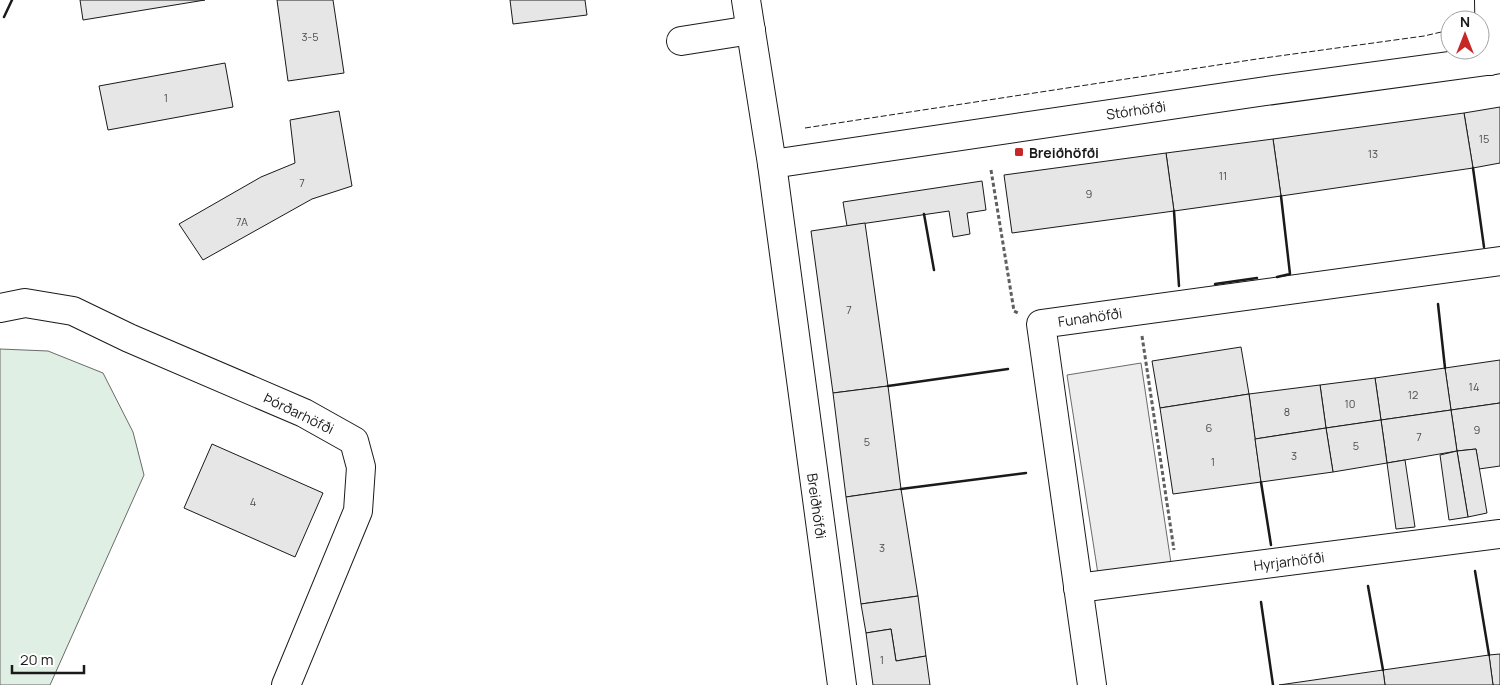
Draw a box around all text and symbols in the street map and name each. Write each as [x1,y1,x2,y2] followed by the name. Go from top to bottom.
[1440,10,1490,60] north arrow
[1460,12,1470,31] text: N
[301,29,319,44] house number: 3-5
[164,90,168,105] house number: 1
[1105,96,1167,124] street label: Stórhöfði
[1479,131,1489,146] house number: 15
[1029,143,1099,162] place label: Breiðhöfði
[1013,146,1025,158] marker: Breiðhöfði
[1368,146,1378,161] house number: 13
[1219,168,1227,183] house number: 11
[299,175,305,190] house number: 7
[1086,186,1093,201] house number: 9
[236,214,248,229] house number: 7A
[846,302,852,317] house number: 7
[1057,303,1123,331] street label: Funahöfði
[1469,379,1479,394] house number: 14
[1408,387,1418,402] house number: 12
[261,388,337,438] street label: Þórðarhöfði
[1344,396,1356,411] house number: 10
[1284,404,1290,419] house number: 8
[1206,420,1213,435] house number: 6
[1474,422,1481,437] house number: 9
[1416,429,1422,444] house number: 7
[864,434,870,449] house number: 5
[1353,438,1359,453] house number: 5
[1291,448,1297,463] house number: 3
[1211,454,1215,469] house number: 1
[803,472,831,540] street label: Breiðhöfði
[250,494,256,509] house number: 4
[879,540,885,555] house number: 3
[1252,547,1326,575] street label: Hyrjarhöfði
[12,642,85,674] scale bar
[20,649,53,670] text: 20 m
[880,652,884,667] house number: 1

